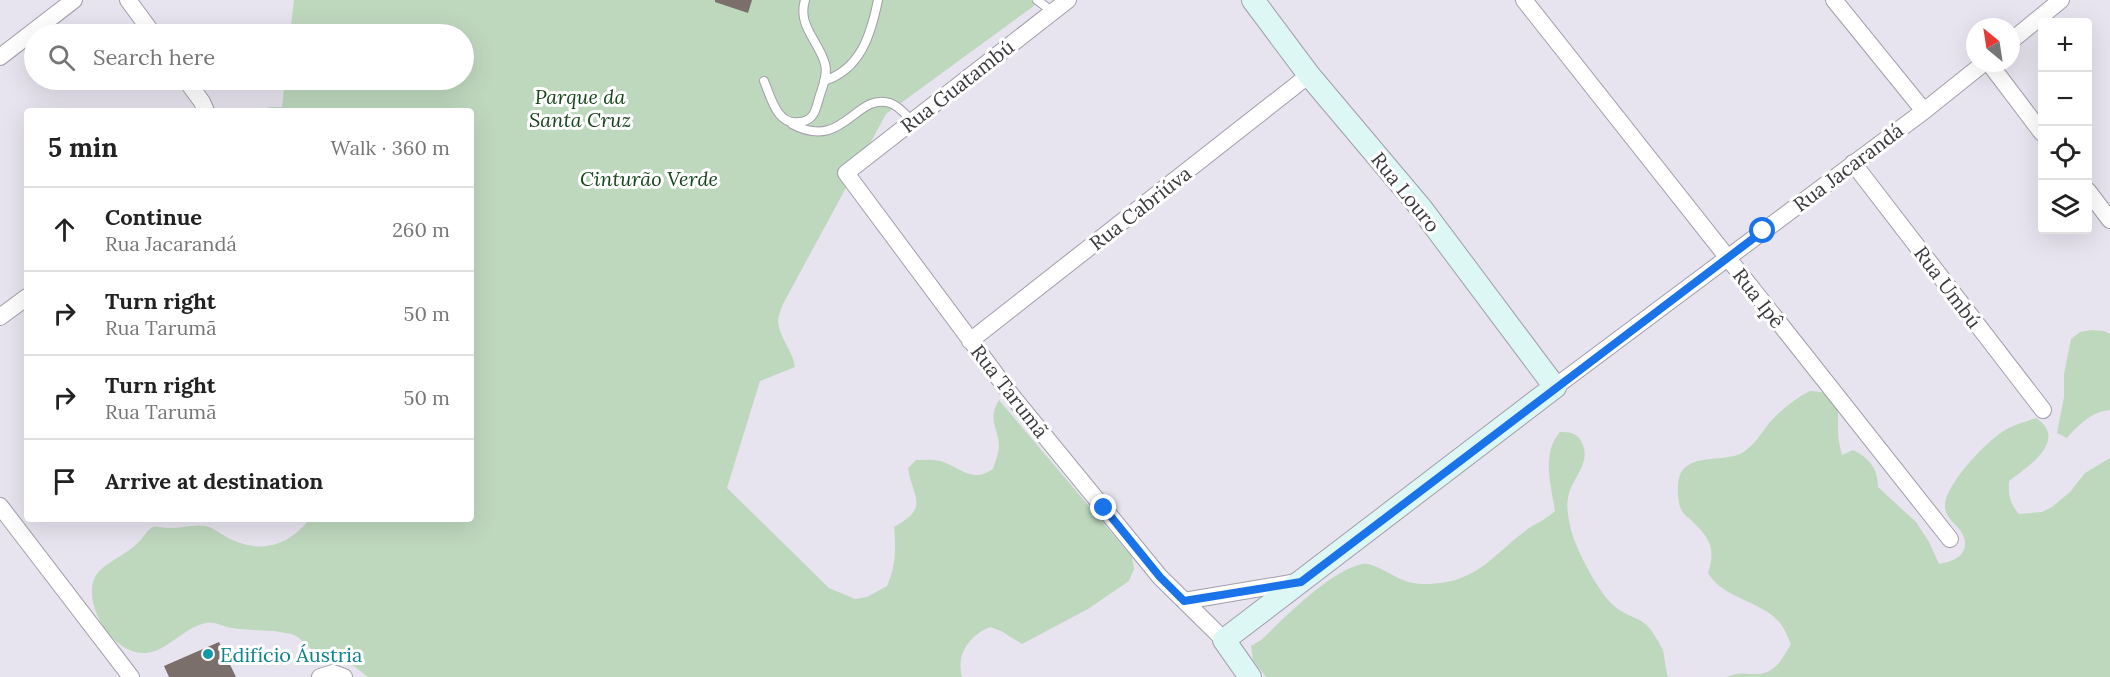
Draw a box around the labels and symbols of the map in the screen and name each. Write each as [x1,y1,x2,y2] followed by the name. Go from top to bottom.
[1966,18,2020,72] north arrow
[895,34,1019,138] street label: Rua Guatambú
[529,84,631,132] park label: Parque da Santa Cruz
[1788,117,1908,217] street label: Rua Jacarandá
[1366,147,1446,237] street label: Rua Louro
[1084,160,1196,256] street label: Rua Cabriúva
[580,166,718,191] park label: Cinturão Verde
[1749,217,1775,243] route start
[1909,241,1987,333] street label: Rua Umbú
[1728,263,1790,333] street label: Rua Ipê
[966,339,1054,443] street label: Rua Tarumã
[1090,494,1116,520] route end
[220,642,362,667] place label: Edifício Áustria
[201,647,215,661] marker: Edifício Áustria

